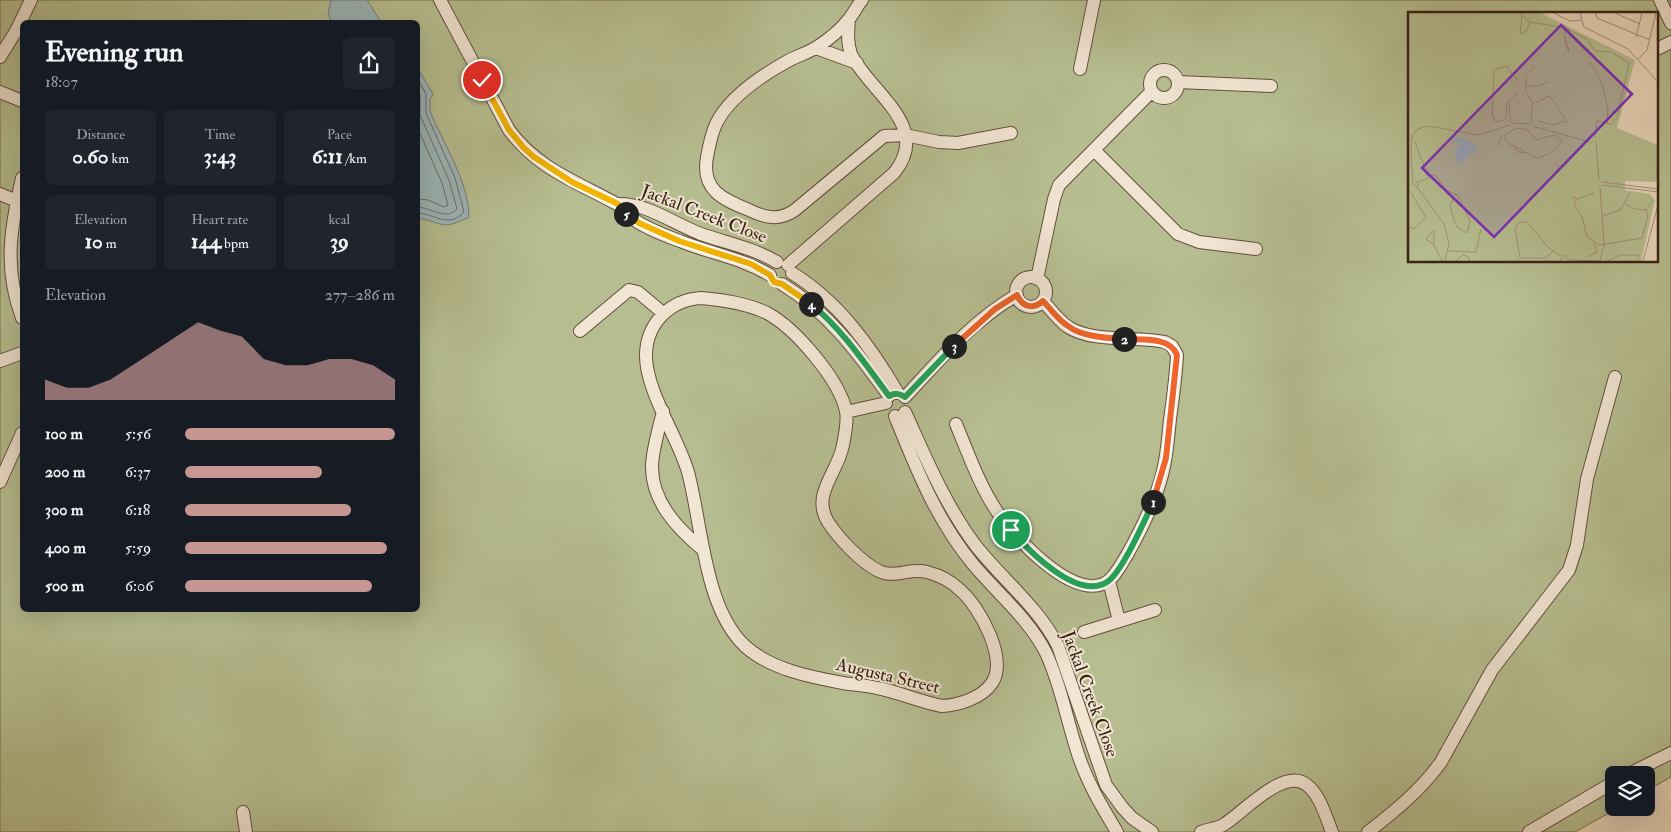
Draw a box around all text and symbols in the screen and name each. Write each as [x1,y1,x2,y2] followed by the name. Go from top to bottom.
[1408,12,1658,262] inset map
[45,35,183,70] text: Evening run
[343,37,395,89] button: share
[461,59,503,101] pin
[468,66,496,94] icon: check
[45,72,78,92] text: 18:07
[76,126,125,143] text: Distance
[205,126,235,143] text: Time
[327,126,352,143] text: Pace
[72,143,109,170] text: 0.60
[204,143,236,170] text: 3:43
[312,143,343,170] text: 6:11
[109,150,129,167] text: km
[343,150,367,167] text: /km
[637,179,771,249] street label: Jackal Creek Close
[614,202,638,226] pin: 5
[623,206,630,223] text: 5
[74,211,127,228] text: Elevation
[191,211,248,228] text: Heart rate
[329,211,350,228] text: kcal
[85,228,103,255] text: 10
[191,228,221,255] text: 144
[330,228,349,255] text: 39
[103,235,117,252] text: m
[221,235,249,252] text: bpm
[45,285,106,305] text: Elevation
[325,285,395,305] text: 277–286 m
[798,292,824,316] pin: 4
[808,296,815,313] text: 4
[1112,326,1136,352] pin: 2
[1121,331,1128,348] text: 2
[942,334,966,358] pin: 3
[952,338,957,355] text: 3
[45,424,83,444] text: 100 m
[125,424,151,444] text: 5:56
[45,462,85,482] text: 200 m
[125,462,151,482] text: 6:37
[1140,490,1166,514] pin: 1
[1151,494,1156,511] text: 1
[45,500,83,520] text: 300 m
[125,500,150,520] text: 6:18
[990,509,1032,551] pin
[997,516,1025,544] icon: arrive
[45,538,86,558] text: 400 m
[125,538,151,558] text: 5:59
[45,576,84,596] text: 500 m
[125,576,153,596] text: 6:06
[1056,627,1124,761] street label: Jackal Creek Close
[833,653,942,699] street label: Augusta Street
[1605,766,1655,816] map controls
[1605,766,1655,816] button: layers

